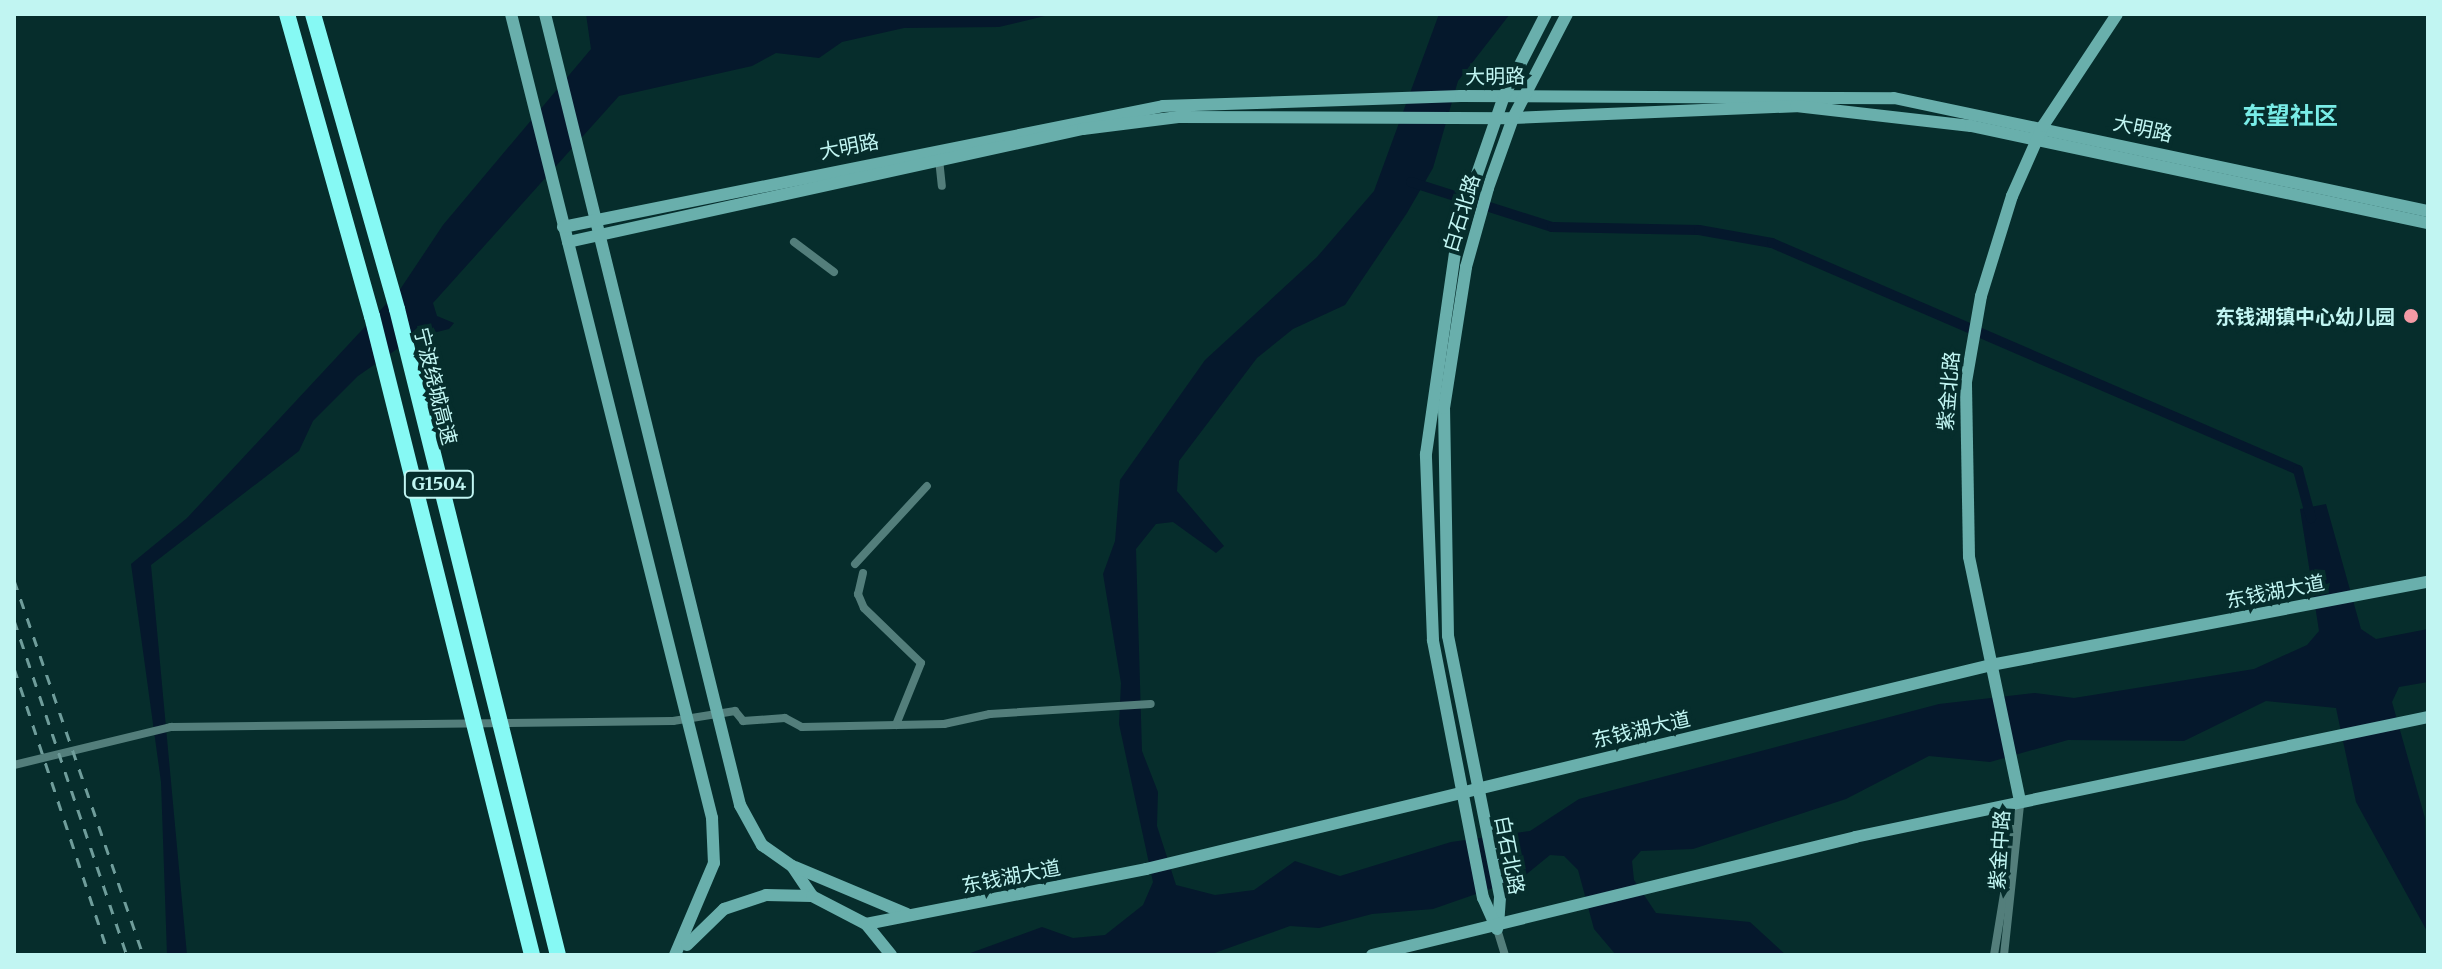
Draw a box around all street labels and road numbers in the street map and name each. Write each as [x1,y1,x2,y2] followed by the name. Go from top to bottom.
[1465,63,1525,89] street label: 大明路
[2111,110,2175,146] street label: 大明路
[817,128,881,164] street label: 大明路
[1438,171,1484,255] street label: 白石北路
[410,325,462,447] street label: 宁波绕城高速
[1933,350,1963,432] street label: 紫金北路
[403,470,475,498] road number: G1504
[2224,570,2326,612] street label: 东钱湖大道
[1590,706,1692,752] street label: 东钱湖大道
[1984,809,2014,891] street label: 紫金中路
[1491,813,1529,897] street label: 白石北路
[960,855,1062,897] street label: 东钱湖大道

